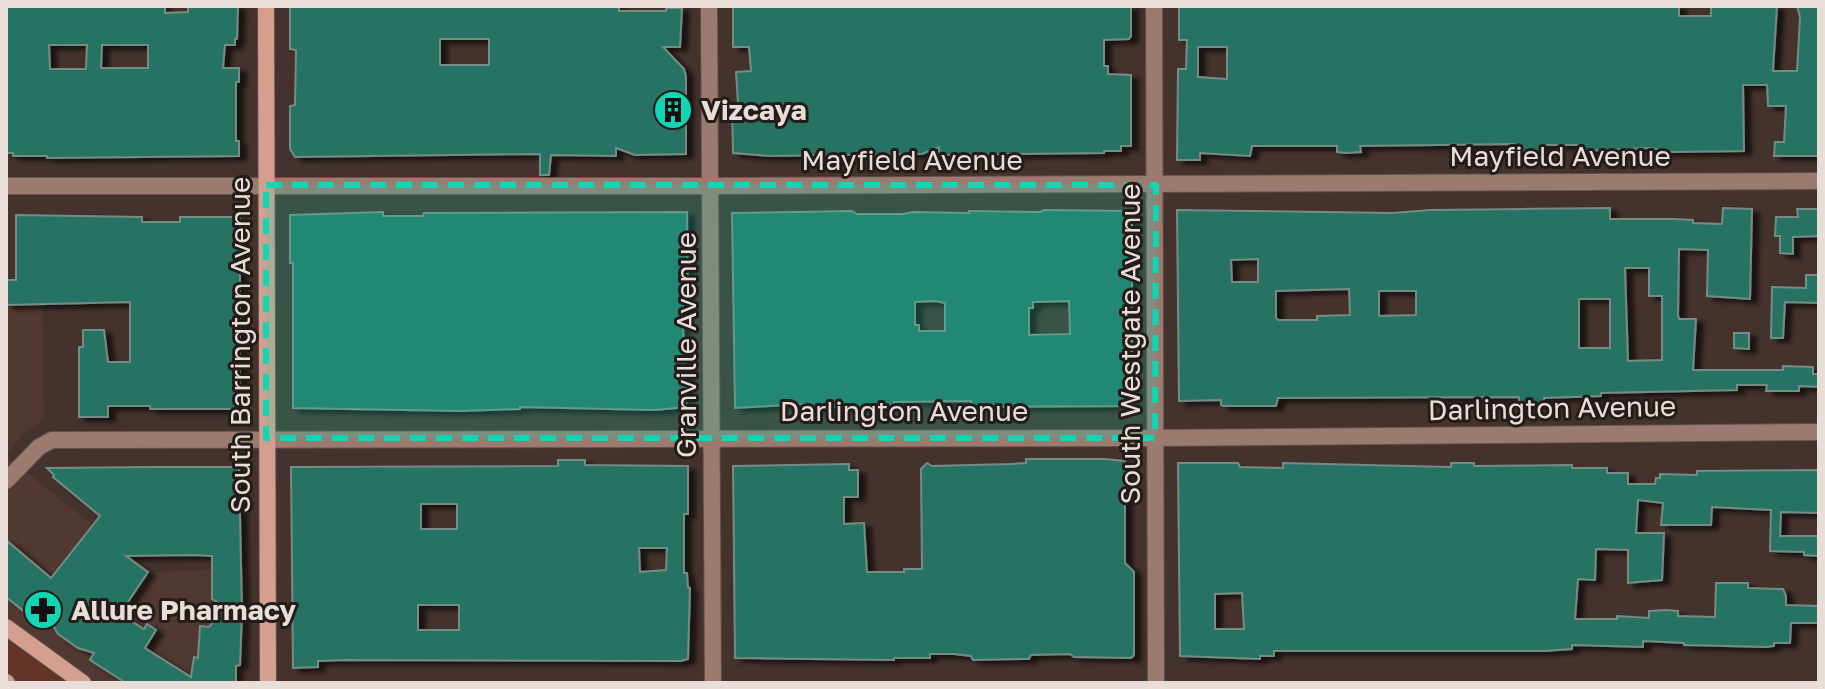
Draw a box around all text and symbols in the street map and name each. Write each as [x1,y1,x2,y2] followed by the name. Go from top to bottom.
[652,89,694,131] building icon: Vizcaya
[701,93,807,126] place label: Vizcaya
[1449,139,1671,172] street label: Mayfield Avenue
[801,143,1023,176] street label: Mayfield Avenue
[223,177,256,513] street label: South Barrington Avenue
[1113,183,1146,505] street label: South Westgate Avenue
[669,232,702,458] street label: Granville Avenue
[1428,389,1676,426] street label: Darlington Avenue
[780,394,1028,427] street label: Darlington Avenue
[22,589,64,631] pharmacy icon: Allure Pharmacy
[71,593,296,626] place label: Allure Pharmacy

